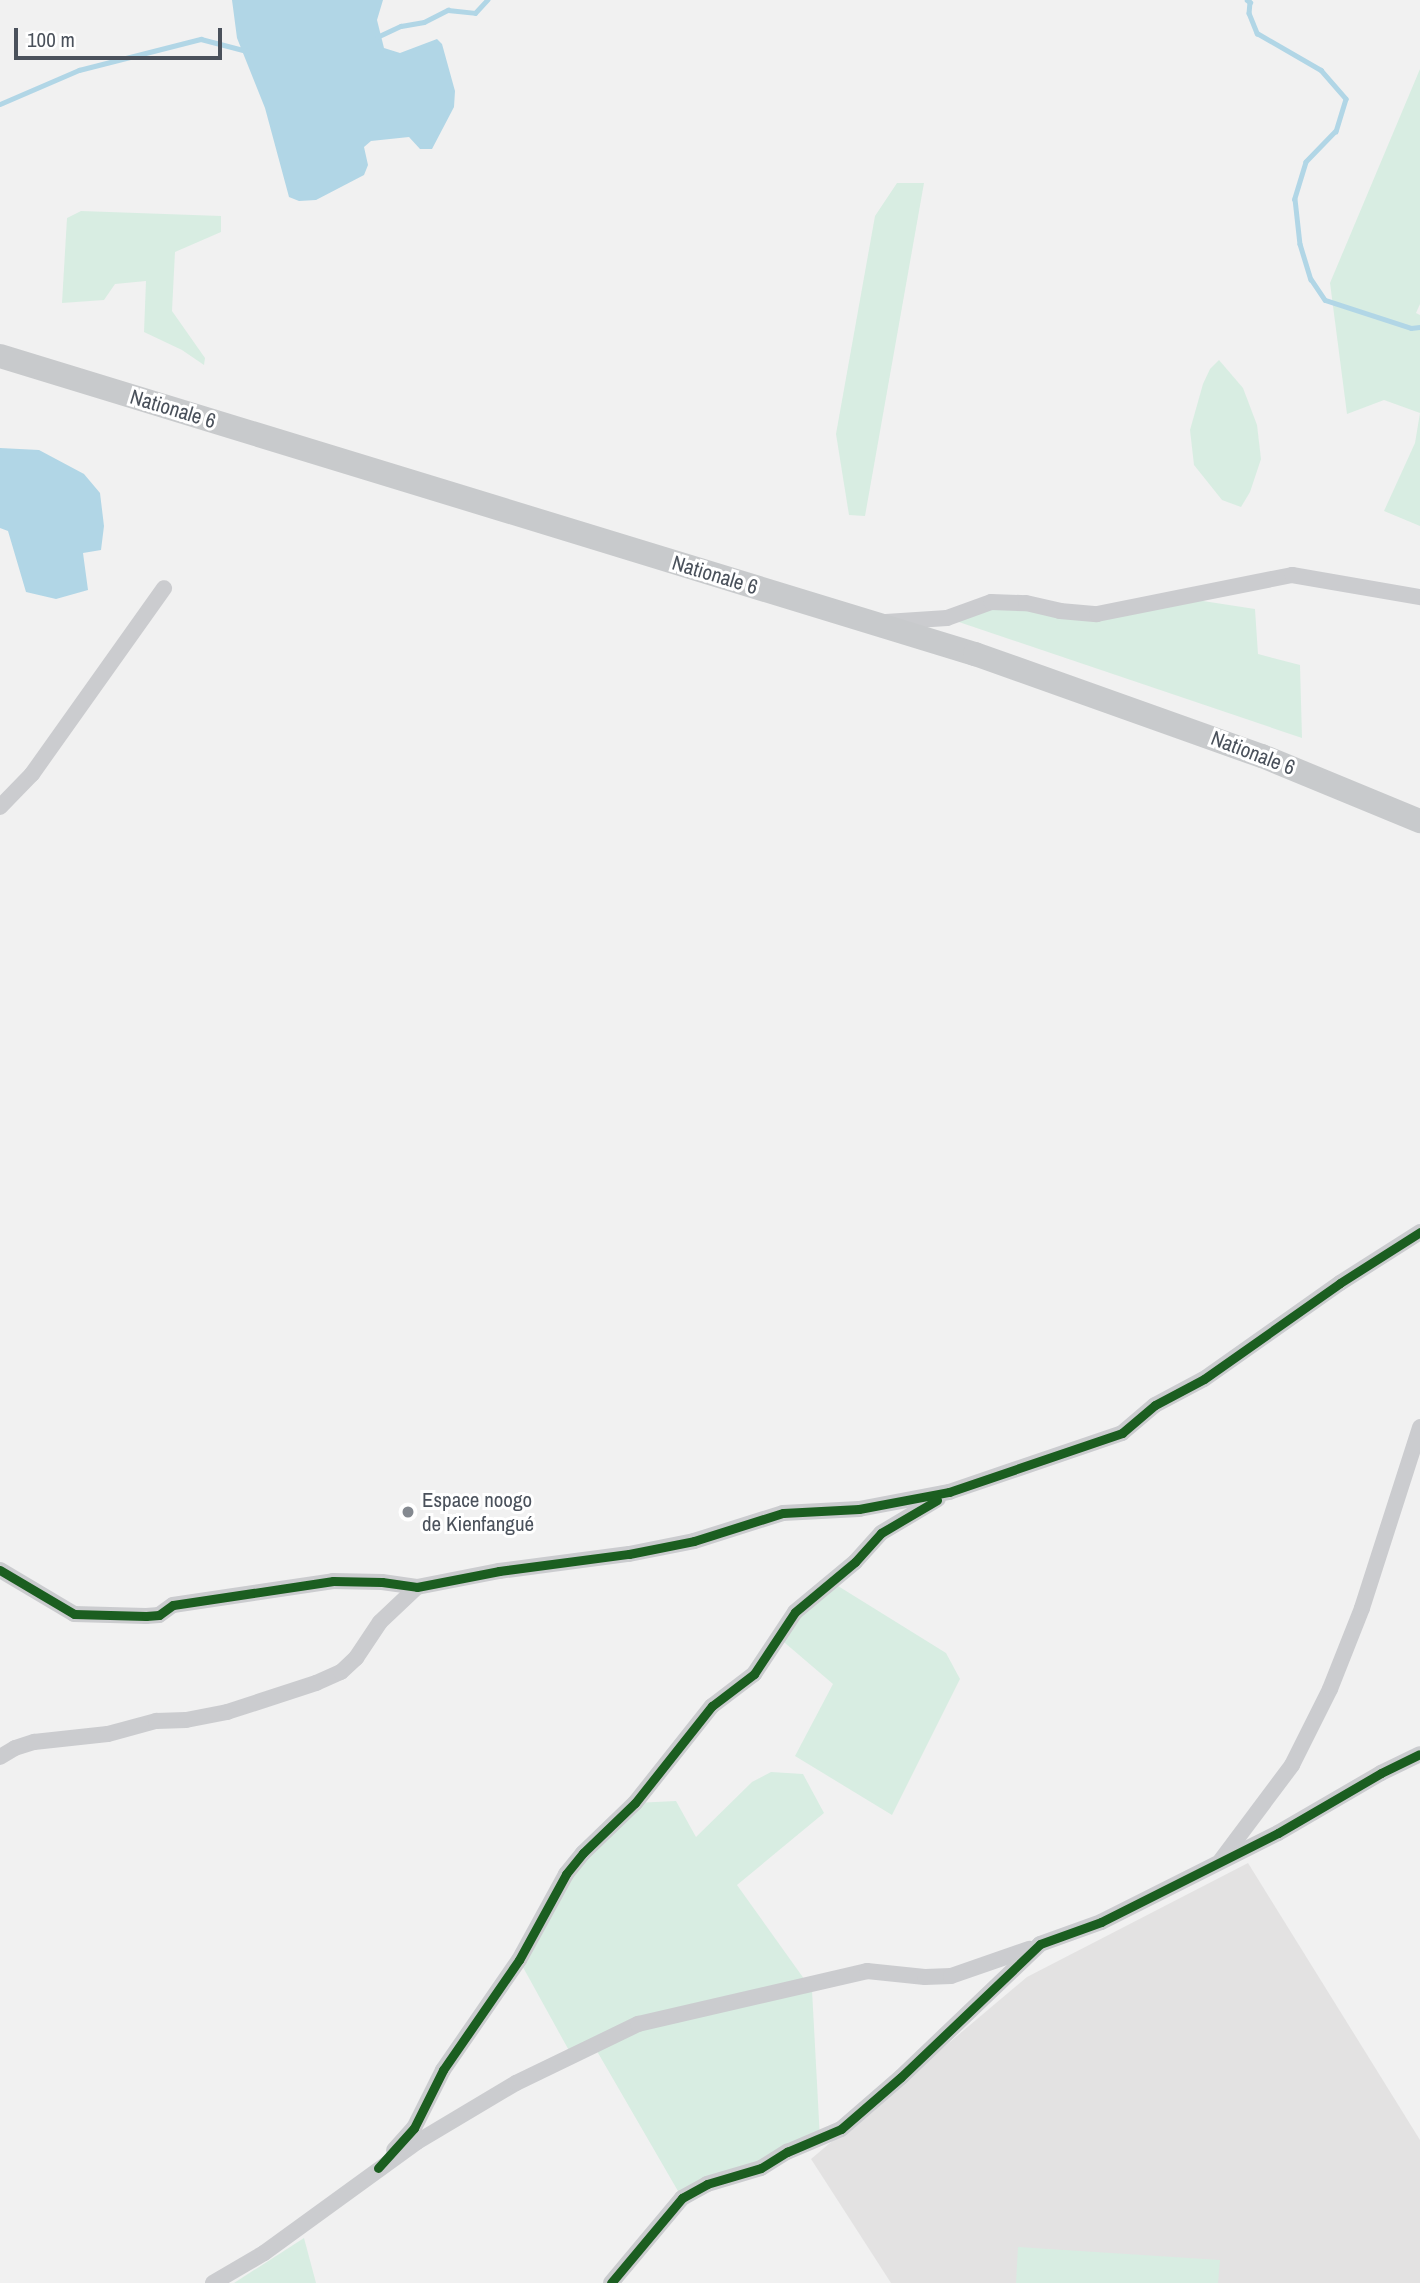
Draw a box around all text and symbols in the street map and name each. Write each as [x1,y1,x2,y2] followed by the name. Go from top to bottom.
[18,14,226,58] scale bar
[27,25,75,54] text: 100 m
[127,384,219,434] street label: Nationale 6
[669,550,761,600] street label: Nationale 6
[1207,725,1299,781] street label: Nationale 6
[422,1487,534,1537] place label: Espace noogo de Kienfangué
[400,1504,416,1520] marker: Espace noogo de Kienfangué

